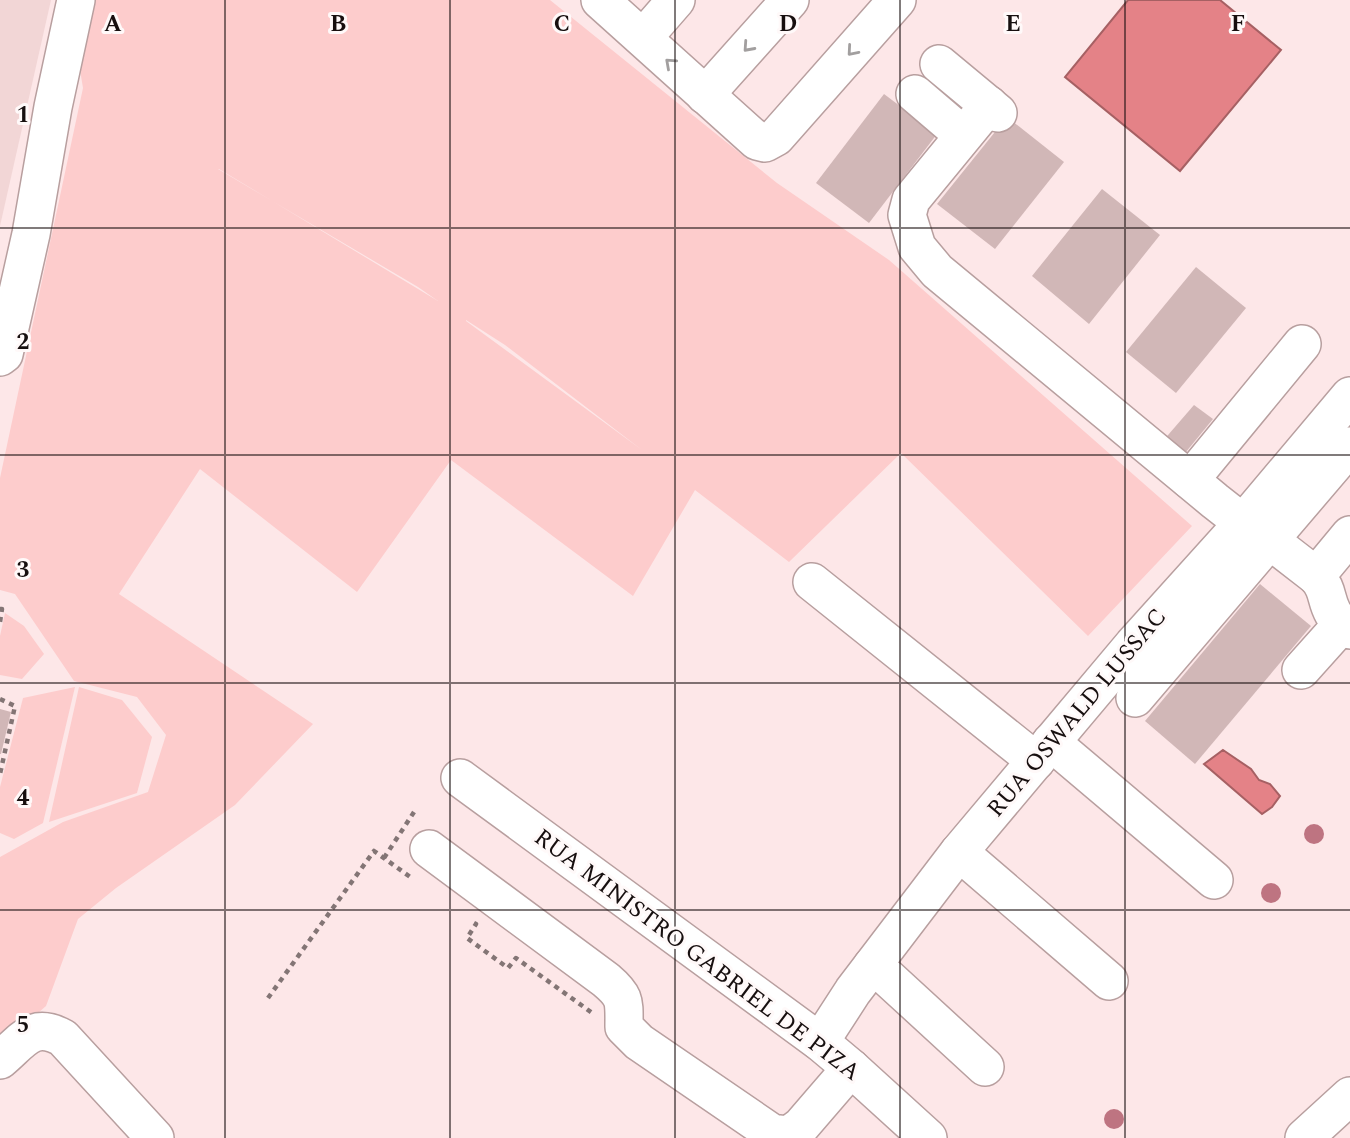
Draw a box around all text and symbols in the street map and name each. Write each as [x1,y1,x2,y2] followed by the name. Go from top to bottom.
[104,7,122,42] text: A
[330,7,346,42] text: B
[554,7,570,42] text: C
[779,7,797,42] text: D
[1005,7,1021,42] text: E
[1231,7,1245,42] text: F
[744,39,756,52] one-way arrow
[847,43,860,56] one-way arrow
[665,58,678,71] one-way arrow
[17,98,29,133] text: 1
[17,325,30,360] text: 2
[17,553,30,588] text: 3
[978,600,1176,826] street label: RUA OSWALD LUSSAC
[17,781,30,816] text: 4
[526,820,868,1090] street label: RUA MINISTRO GABRIEL DE PIZA
[17,1008,29,1043] text: 5

